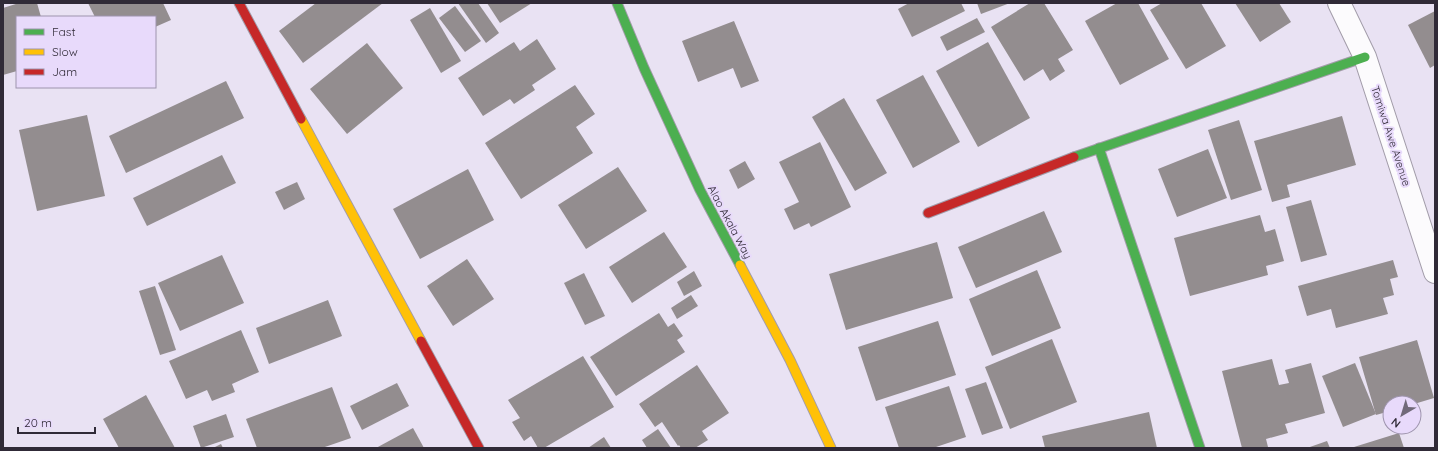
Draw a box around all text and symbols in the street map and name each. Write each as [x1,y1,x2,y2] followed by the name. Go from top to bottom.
[16,16,156,88] legend
[52,24,76,39] text: Fast
[52,44,78,59] text: Slow
[52,64,77,79] text: Jam
[1368,84,1414,188] street label: Tomiwa Awe Avenue
[705,183,755,261] street label: Alao Akala Way
[1382,395,1422,435] north arrow
[18,409,95,435] scale bar
[24,415,52,430] text: 20 m
[1388,415,1403,431] text: N

